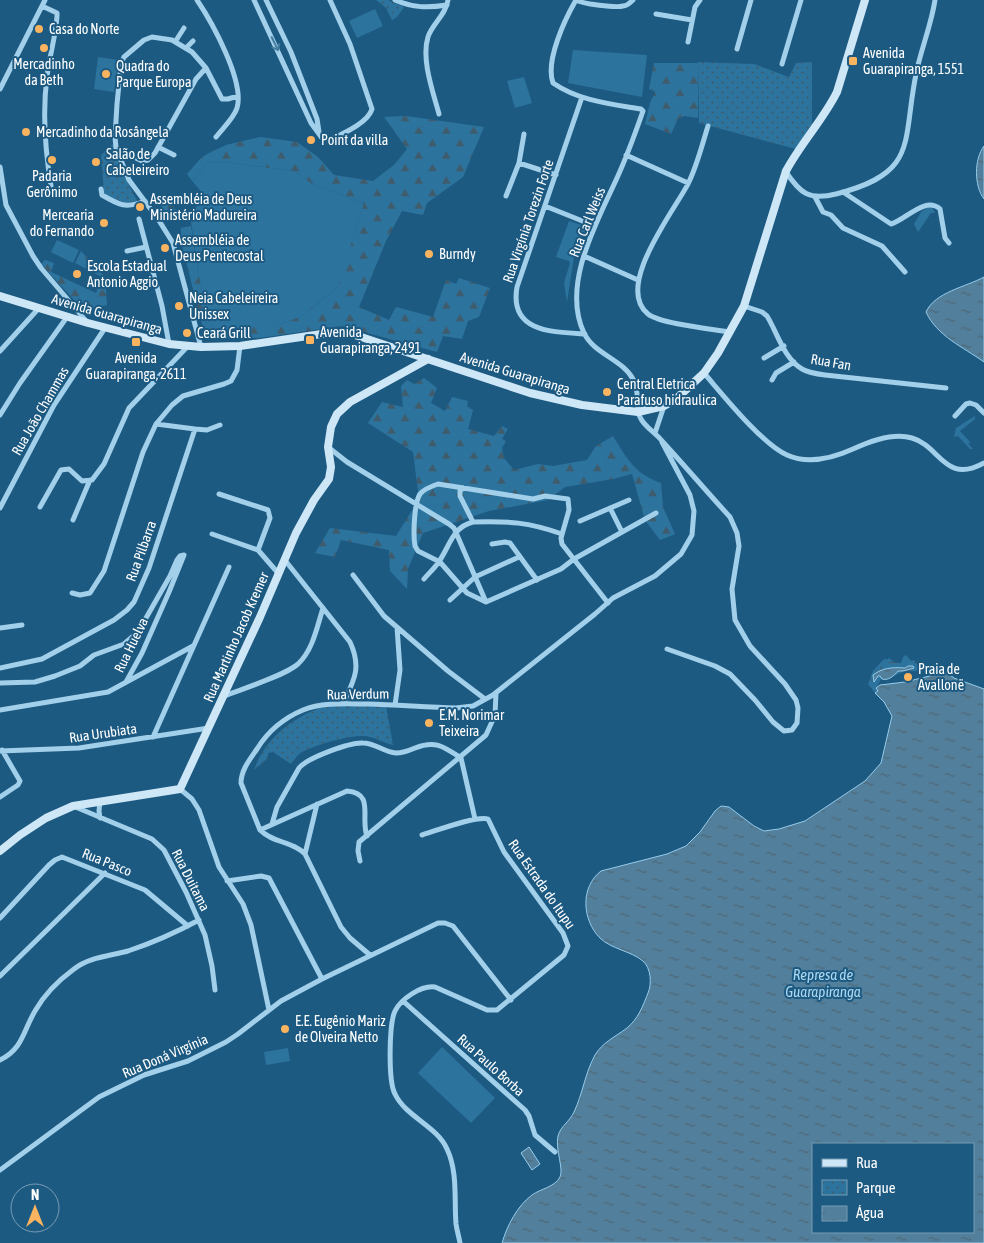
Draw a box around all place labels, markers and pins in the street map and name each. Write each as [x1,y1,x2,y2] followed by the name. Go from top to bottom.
[49,21,119,37] place label: Casa do Norte
[33,23,45,35] marker: Casa do Norte
[38,42,50,54] marker: Mercadinho da Beth
[863,45,964,77] place label: Avenida Guarapiranga, 1551
[847,55,859,67] marker: Avenida Guarapiranga, 1551
[13,56,75,88] place label: Mercadinho da Beth
[116,58,191,90] place label: Quadra do Parque Europa
[100,68,112,80] marker: Quadra do Parque Europa
[36,124,169,140] place label: Mercadinho da Rosângela
[20,126,32,138] marker: Mercadinho da Rosângela
[321,132,388,148] place label: Point da villa
[305,134,317,146] marker: Point da villa
[106,146,169,178] place label: Salão de Cabeleireiro
[46,154,58,166] marker: Padaria Gerônimo
[90,156,102,168] marker: Salão de Cabeleireiro
[26,168,78,200] place label: Padaria Gerônimo
[150,191,257,223] place label: Assembléia de Deus Ministério Madureira
[134,201,146,213] marker: Assembléia de Deus Ministério Madureira
[30,207,94,239] place label: Mercearia do Fernando
[98,217,110,229] marker: Mercearia do Fernando
[175,232,264,264] place label: Assembléia de Deus Pentecostal
[159,242,171,254] marker: Assembléia de Deus Pentecostal
[439,246,476,262] place label: Burndy
[423,248,435,260] marker: Burndy
[87,258,167,290] place label: Escola Estadual Antonio Aggio
[71,268,83,280] marker: Escola Estadual Antonio Aggio
[189,290,278,322] place label: Neia Cabeleireira Unissex
[173,300,185,312] marker: Neia Cabeleireira Unissex
[320,324,421,356] place label: Avenida Guarapiranga, 2491
[197,325,251,341] place label: Ceará Grill
[181,327,193,339] marker: Ceará Grill
[304,334,316,346] marker: Avenida Guarapiranga, 2491
[130,336,142,348] marker: Avenida Guarapiranga, 2611
[85,350,187,382] place label: Avenida Guarapiranga, 2611
[617,376,717,408] place label: Central Eletrica Parafuso hidraulica
[601,386,613,398] marker: Central Eletrica Parafuso hidraulica
[918,661,964,693] place label: Praia de Avallonë
[902,671,914,683] marker: Praia de Avallonë
[439,707,505,739] place label: E.M. Norimar Teixeira
[423,717,435,729] marker: E.M. Norimar Teixeira
[295,1013,385,1045] place label: E.E. Eugênio Mariz de Olveira Netto
[279,1023,291,1035] marker: E.E. Eugênio Mariz de Olveira Netto

